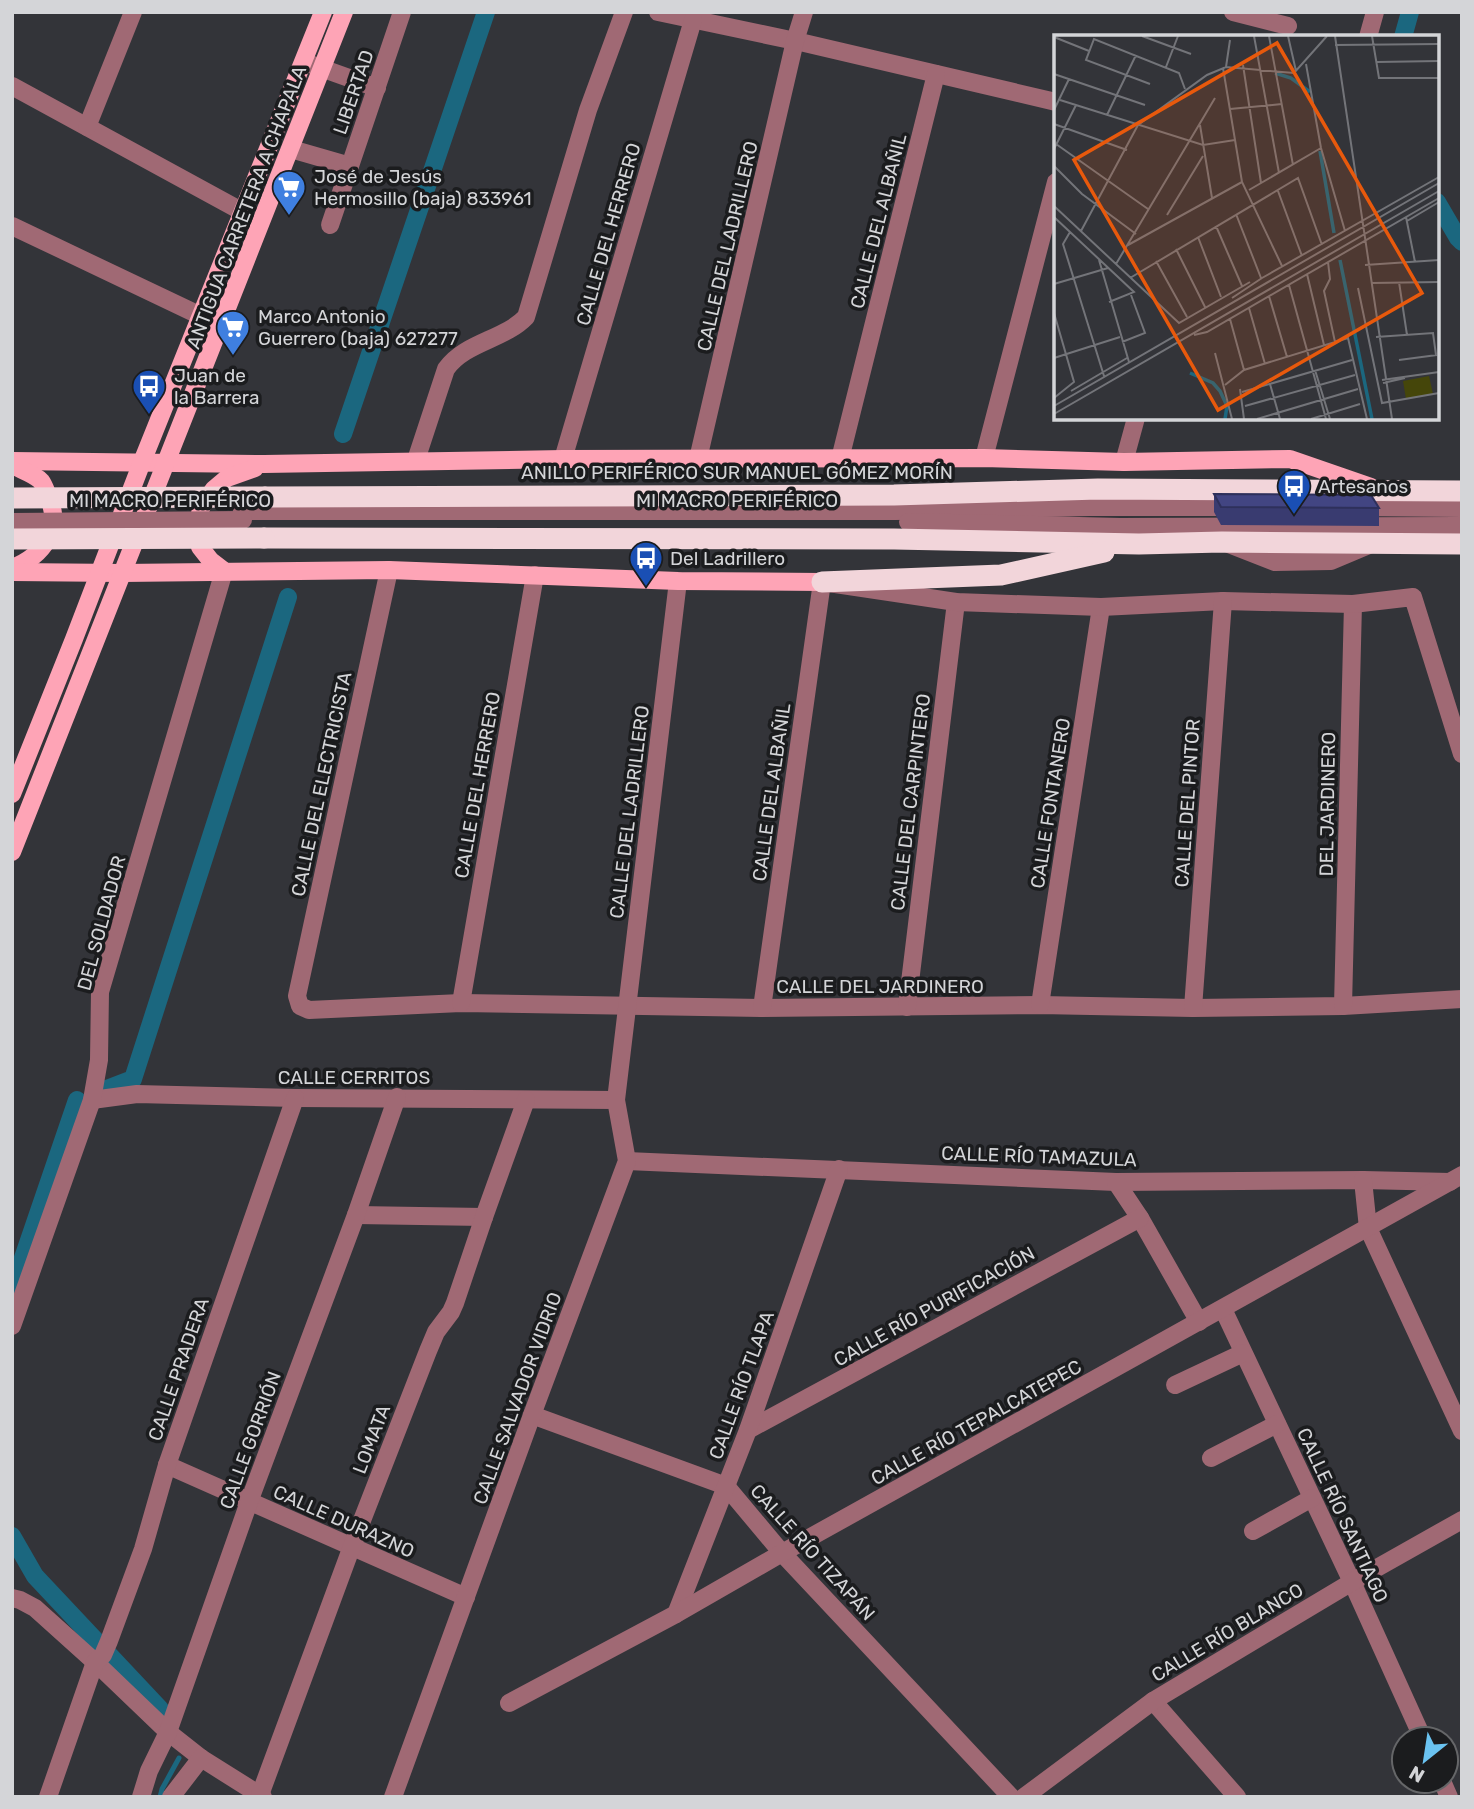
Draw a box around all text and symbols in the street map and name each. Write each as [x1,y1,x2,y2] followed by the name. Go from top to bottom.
[1054,35,1439,420] inset map
[328,47,379,137] street label: LIBERTAD
[182,62,311,352] street label: ANTIGUA CARRETERA A CHAPALA
[846,131,911,311] street label: CALLE DEL ALBAÑIL
[692,139,763,353] street label: CALLE DEL LADRILLERO
[571,140,646,328] street label: CALLE DEL HERRERO
[314,165,532,210] place label: José de Jesús Hermosillo (baja) 833961
[270,168,308,217] supermarket icon: José de Jesús Hermosillo (baja) 833961
[258,305,458,350] place label: Marco Antonio Guerrero (baja) 627277
[214,308,252,357] supermarket icon: Marco Antonio Guerrero (baja) 627277
[174,364,259,409] place label: Juan de la Barrera
[130,367,168,416] bus stop icon: Juan de la Barrera
[521,461,953,484] street label: ANILLO PERIFÉRICO SUR MANUEL GÓMEZ MORÍN
[1275,467,1313,516] bus stop icon: Artesanos
[1318,475,1408,498] place label: Artesanos
[69,489,271,512] street label: MI MACRO PERIFÉRICO
[636,489,838,512] street label: MI MACRO PERIFÉRICO
[627,539,665,588] bus stop icon: Del Ladrillero
[670,547,785,570] place label: Del Ladrillero
[286,669,357,899] street label: CALLE DEL ELECTRICISTA
[450,690,505,880] street label: CALLE DEL HERRERO
[886,692,935,912] street label: CALLE DEL CARPINTERO
[748,701,795,883] street label: CALLE DEL ALBAÑIL
[605,704,654,920] street label: CALLE DEL LADRILLERO
[1026,716,1075,890] street label: CALLE FONTANERO
[1170,718,1205,888] street label: CALLE DEL PINTOR
[1315,731,1340,877] street label: DEL JARDINERO
[72,853,131,993] street label: DEL SOLDADOR
[776,975,984,998] street label: CALLE DEL JARDINERO
[278,1066,430,1089] street label: CALLE CERRITOS
[941,1142,1137,1171] street label: CALLE RÍO TAMAZULA
[830,1242,1039,1371] street label: CALLE RÍO PURIFICACIÓN
[468,1289,567,1507] street label: CALLE SALVADOR VIDRIO
[143,1294,214,1444] street label: CALLE PRADERA
[704,1308,779,1462] street label: CALLE RÍO TLAPA
[867,1355,1086,1490] street label: CALLE RÍO TEPALCATEPEC
[215,1368,286,1512] street label: CALLE GORRIÓN
[348,1401,395,1477] street label: LOMATA
[1292,1424,1393,1606] street label: CALLE RÍO SANTIAGO
[270,1480,418,1563] street label: CALLE DURAZNO
[745,1480,880,1625] street label: CALLE RÍO TIZAPÁN
[1147,1578,1307,1687] street label: CALLE RÍO BLANCO
[1390,1725,1460,1795] north arrow
[1405,1761,1428,1788] text: N

